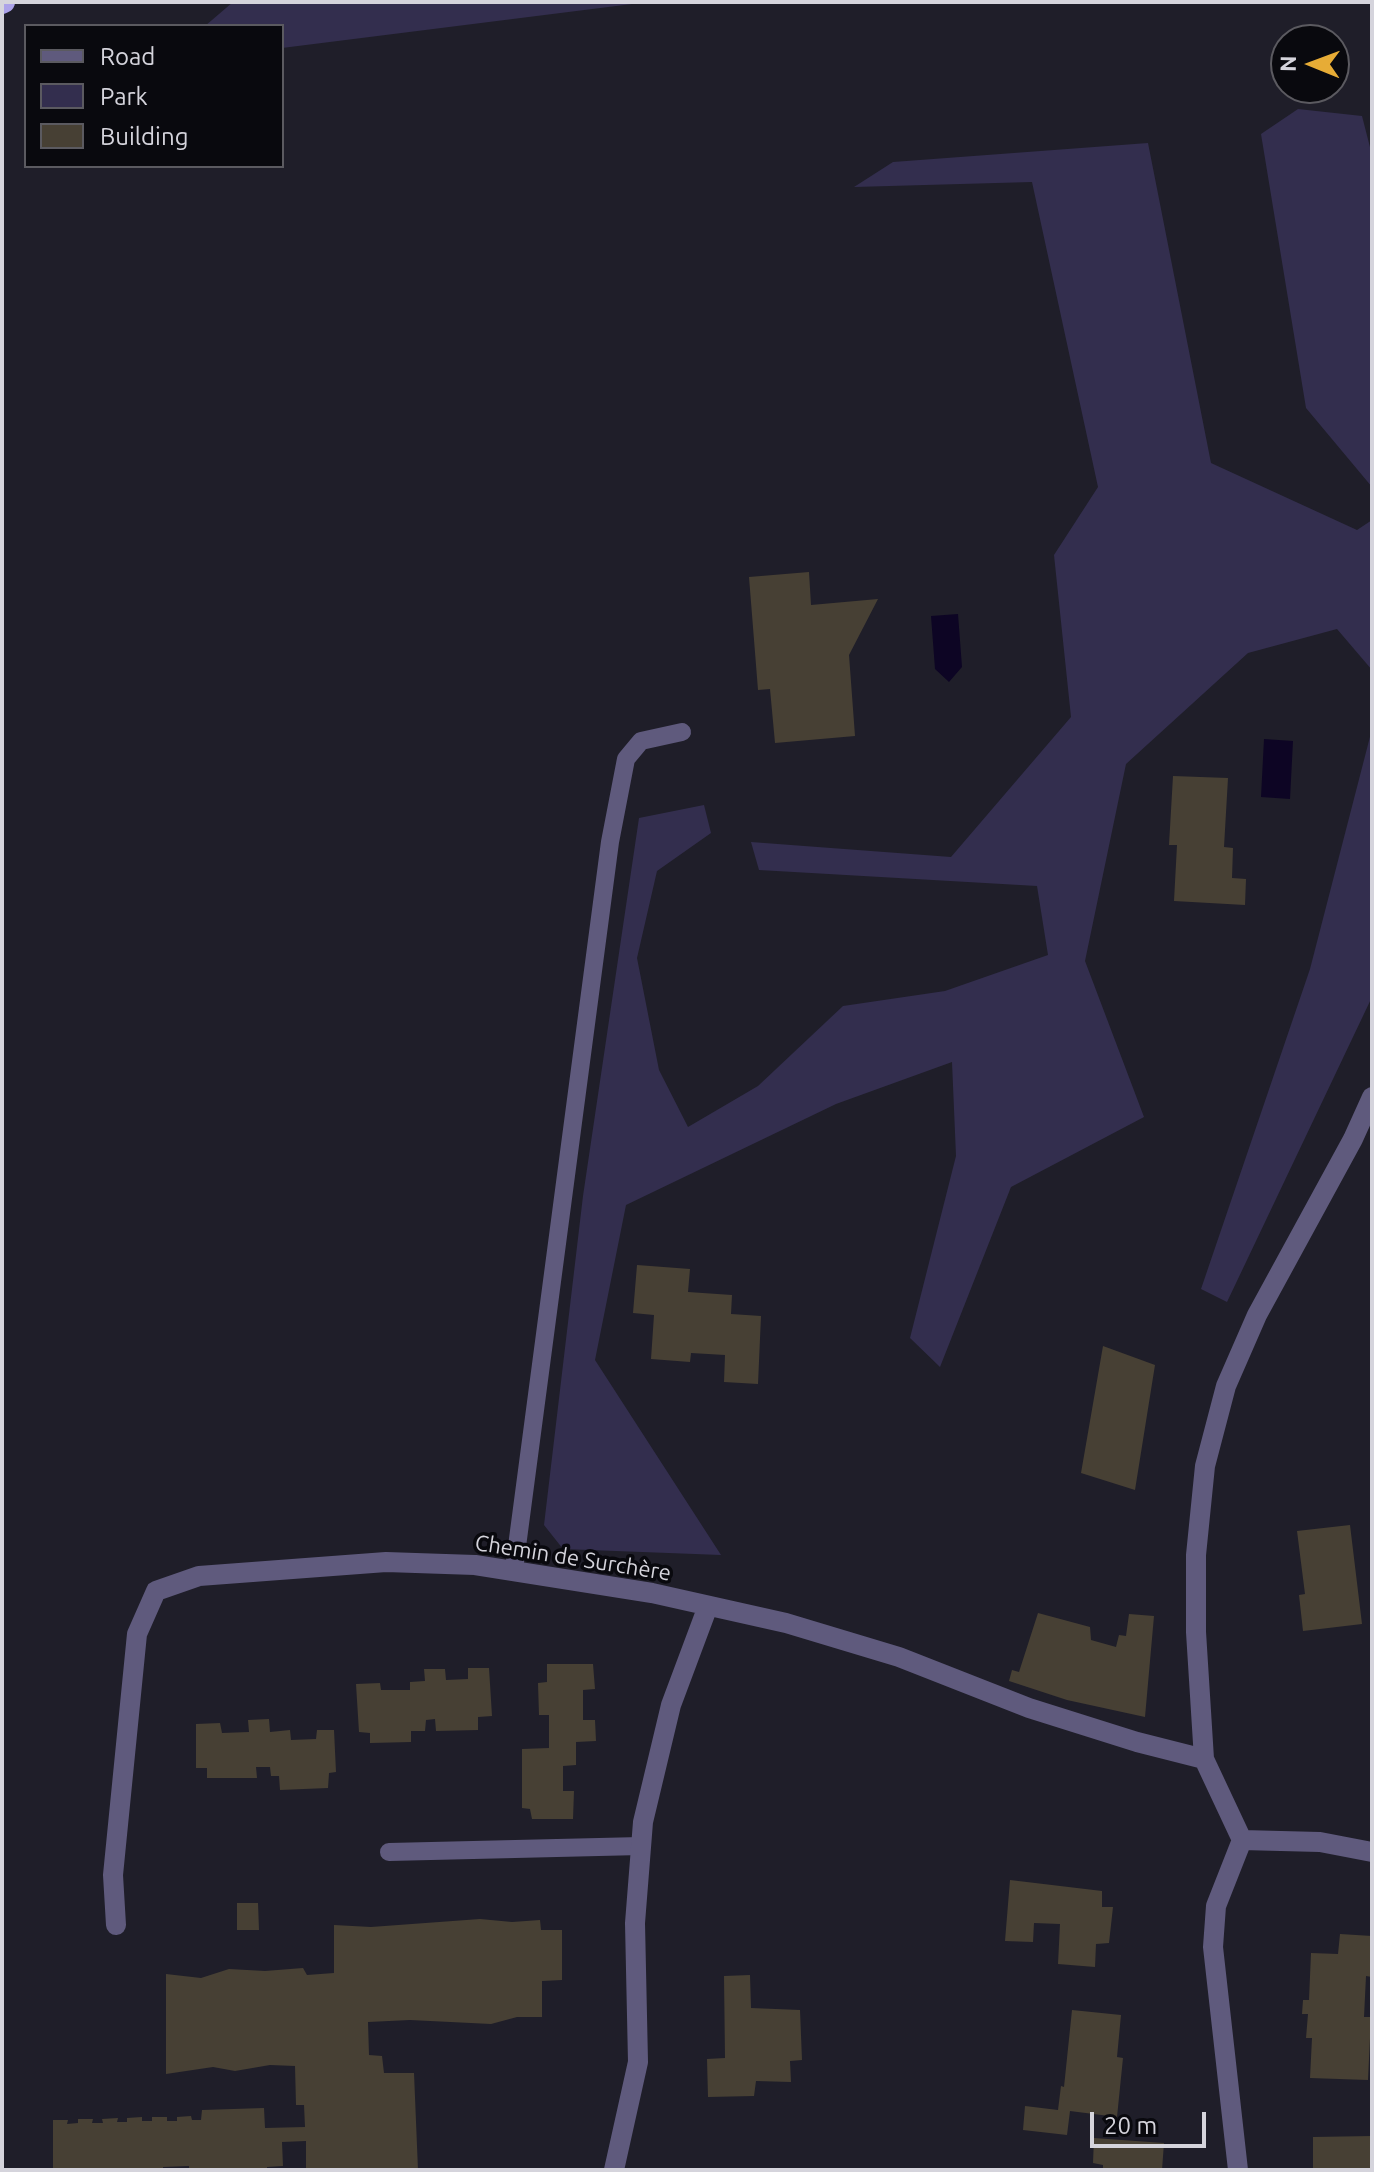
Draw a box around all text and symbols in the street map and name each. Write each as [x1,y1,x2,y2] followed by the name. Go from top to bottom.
[24,24,284,168] legend
[1270,24,1350,104] north arrow
[100,43,155,70] text: Road
[1275,55,1300,72] text: N
[100,83,148,110] text: Park
[100,123,188,150] text: Building
[473,1529,673,1587] street label: Chemin de Surchère
[1094,2096,1210,2146] scale bar
[1104,2112,1157,2139] text: 20 m

